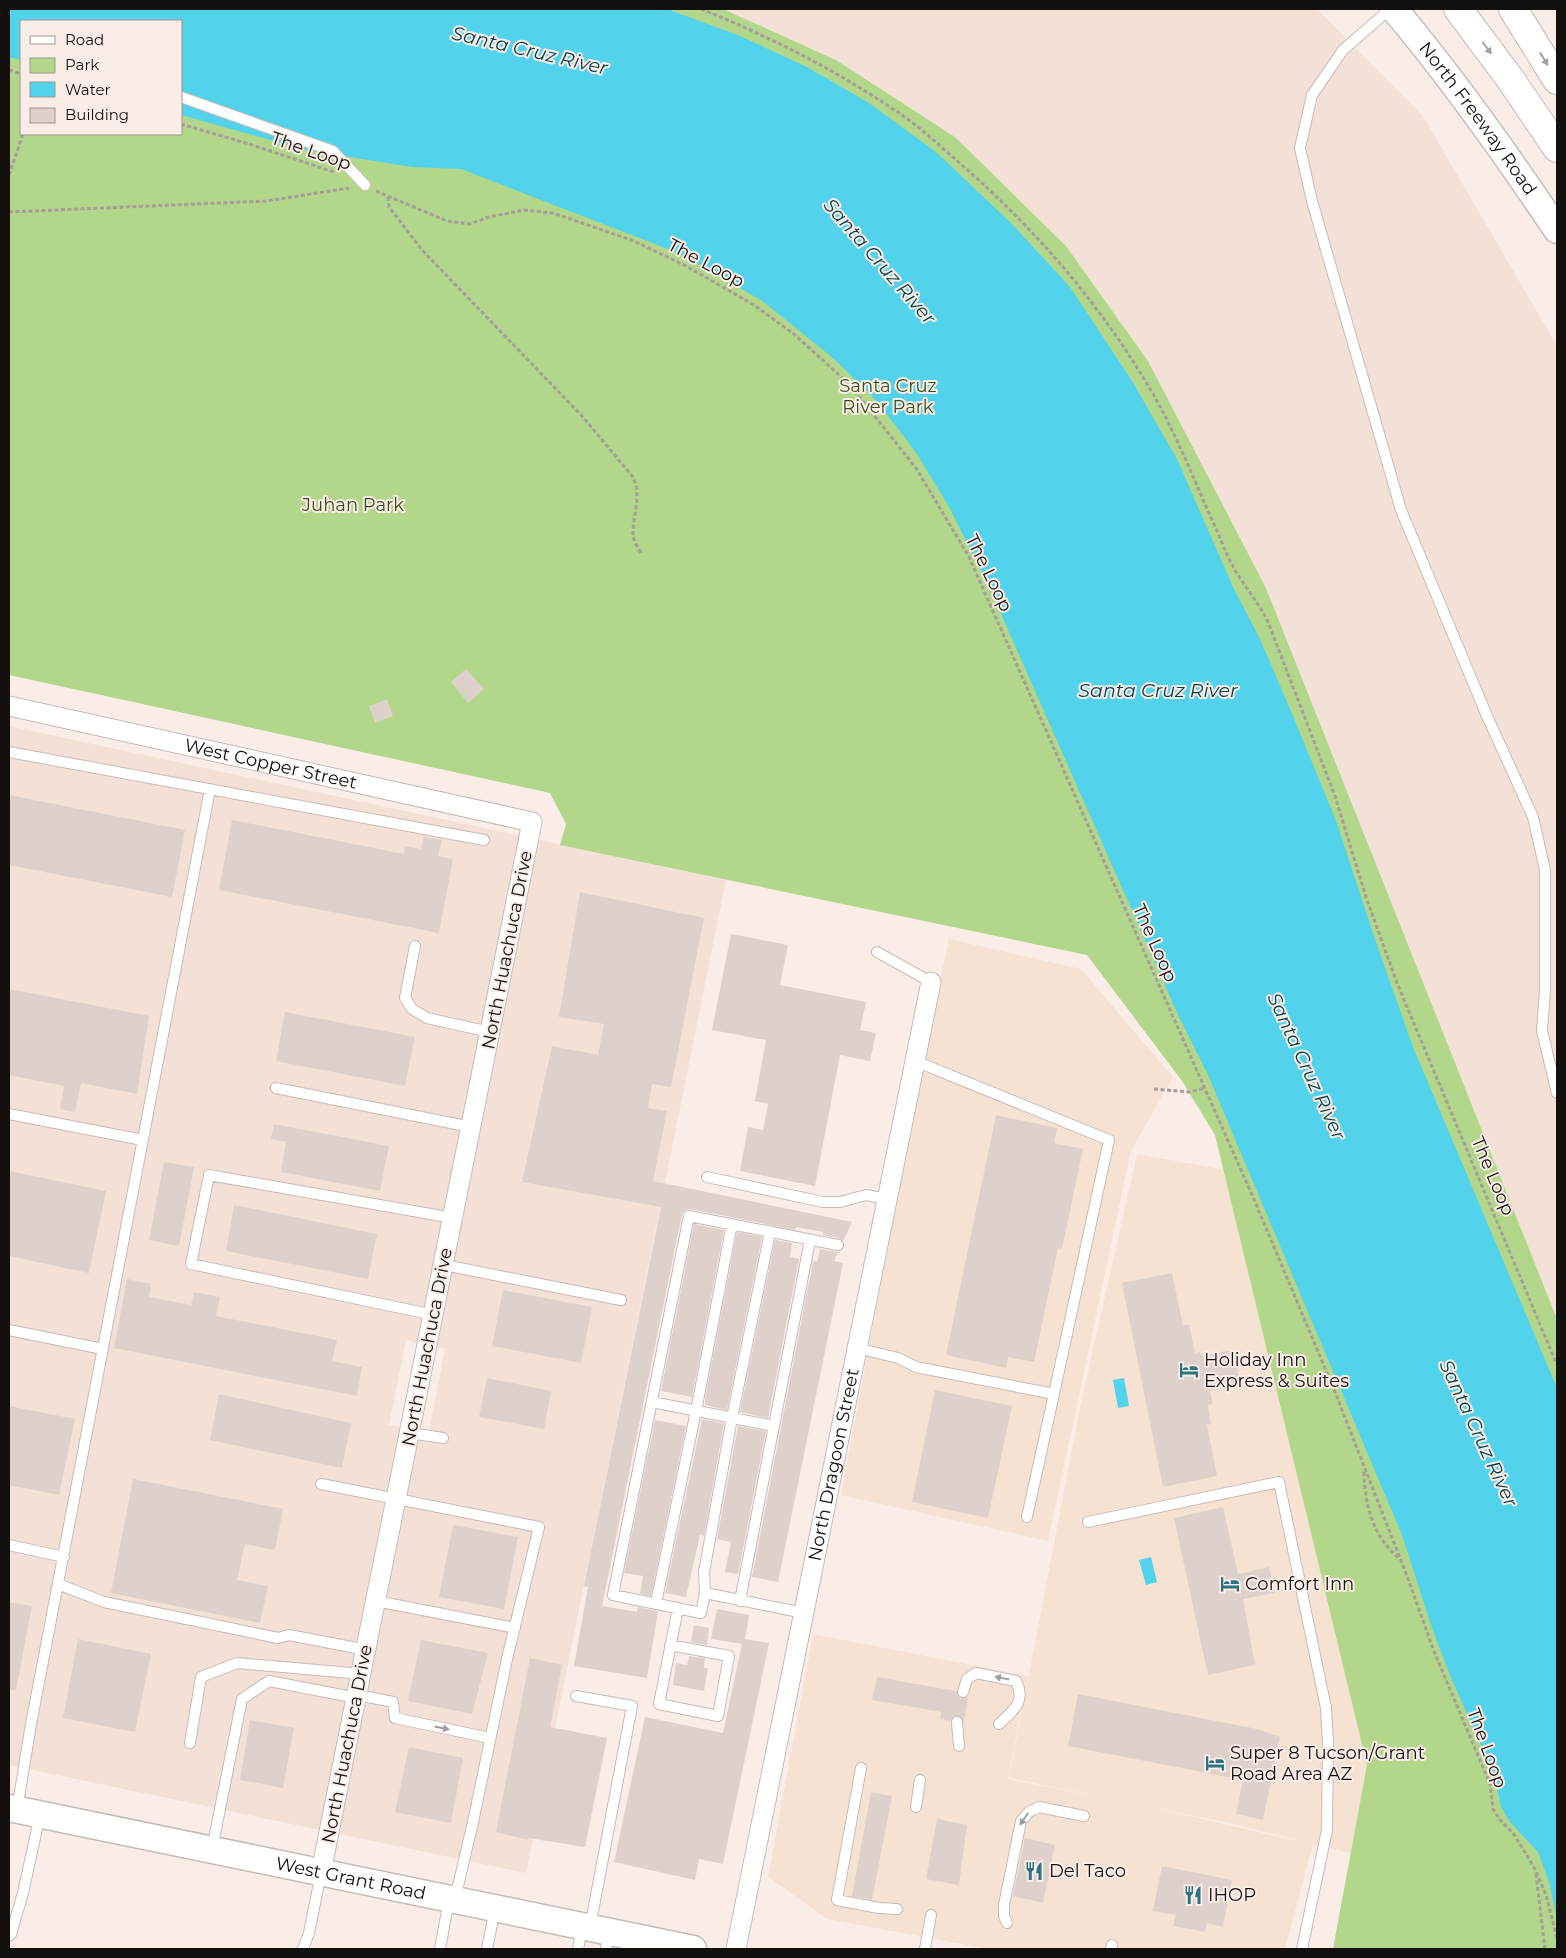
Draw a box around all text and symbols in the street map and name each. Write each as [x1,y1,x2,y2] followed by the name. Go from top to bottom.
[20,20,182,135] legend
[450,21,610,80] water label: Santa Cruz River
[65,30,104,49] text: Road
[1414,37,1541,200] street label: North Freeway Road
[1482,41,1492,55] one-way arrow
[1540,53,1549,66] one-way arrow
[65,55,99,74] text: Park
[65,80,111,99] text: Water
[65,105,129,124] text: Building
[268,127,354,175] street label: The Loop
[819,194,941,329] water label: Santa Cruz River
[664,234,748,292] street label: The Loop
[839,375,937,418] park label: Santa Cruz River Park
[301,494,404,516] park label: Juhan Park
[961,531,1017,615] street label: The Loop
[1078,679,1238,702] water label: Santa Cruz River
[182,734,359,794] street label: West Copper Street
[477,849,537,1051] street label: North Huachuca Drive
[1128,900,1182,986] street label: The Loop
[1262,989,1351,1144] water label: Santa Cruz River
[1467,1133,1519,1219] street label: The Loop
[397,1246,457,1448] street label: North Huachuca Drive
[1204,1349,1349,1392] place label: Holiday Inn Express & Suites
[1434,1356,1523,1511] water label: Santa Cruz River
[1178,1359,1200,1381] hotel icon: Holiday Inn Express & Suites
[804,1367,864,1563] street label: North Dragoon Street
[1219,1573,1241,1595] hotel icon: Comfort Inn
[1245,1573,1354,1595] place label: Comfort Inn
[317,1643,377,1845] street label: North Huachuca Drive
[995,1674,1010,1682] one-way arrow
[1462,1705,1512,1791] street label: The Loop
[435,1724,450,1732] one-way arrow
[1230,1742,1425,1785] place label: Super 8 Tucson/Grant Road Area AZ
[1204,1752,1226,1774] hotel icon: Super 8 Tucson/Grant Road Area AZ
[1019,1812,1029,1826] one-way arrow
[274,1852,428,1905] street label: West Grant Road
[1023,1860,1045,1882] restaurant icon: Del Taco
[1049,1860,1126,1882] place label: Del Taco
[1182,1884,1204,1906] restaurant icon: IHOP
[1208,1884,1256,1906] place label: IHOP

